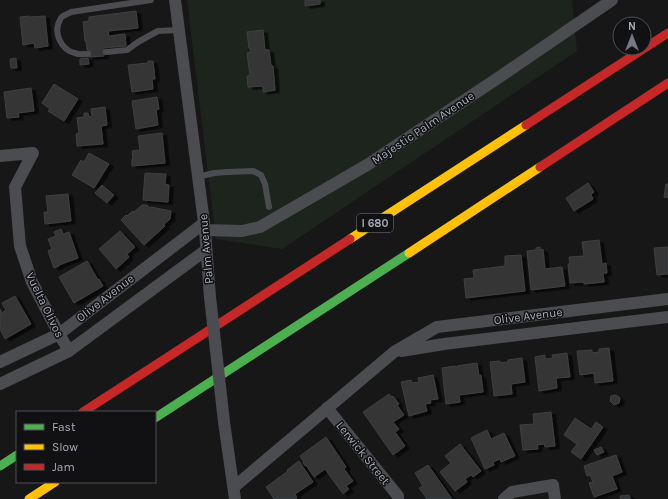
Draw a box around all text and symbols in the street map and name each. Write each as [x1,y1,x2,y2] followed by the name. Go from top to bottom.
[612,16,652,56] north arrow
[628,20,636,33] text: N
[369,89,477,167] street label: Majestic Palm Avenue
[196,213,216,285] street label: Palm Avenue
[357,214,393,232] road number: I 680
[23,270,67,340] street label: Vuelta Olivos
[73,271,137,325] street label: Olive Avenue
[493,305,563,327] street label: Olive Avenue
[16,411,156,483] legend
[333,419,393,488] street label: Lerwick Street
[52,420,76,434] text: Fast
[52,440,78,454] text: Slow
[52,460,75,474] text: Jam

